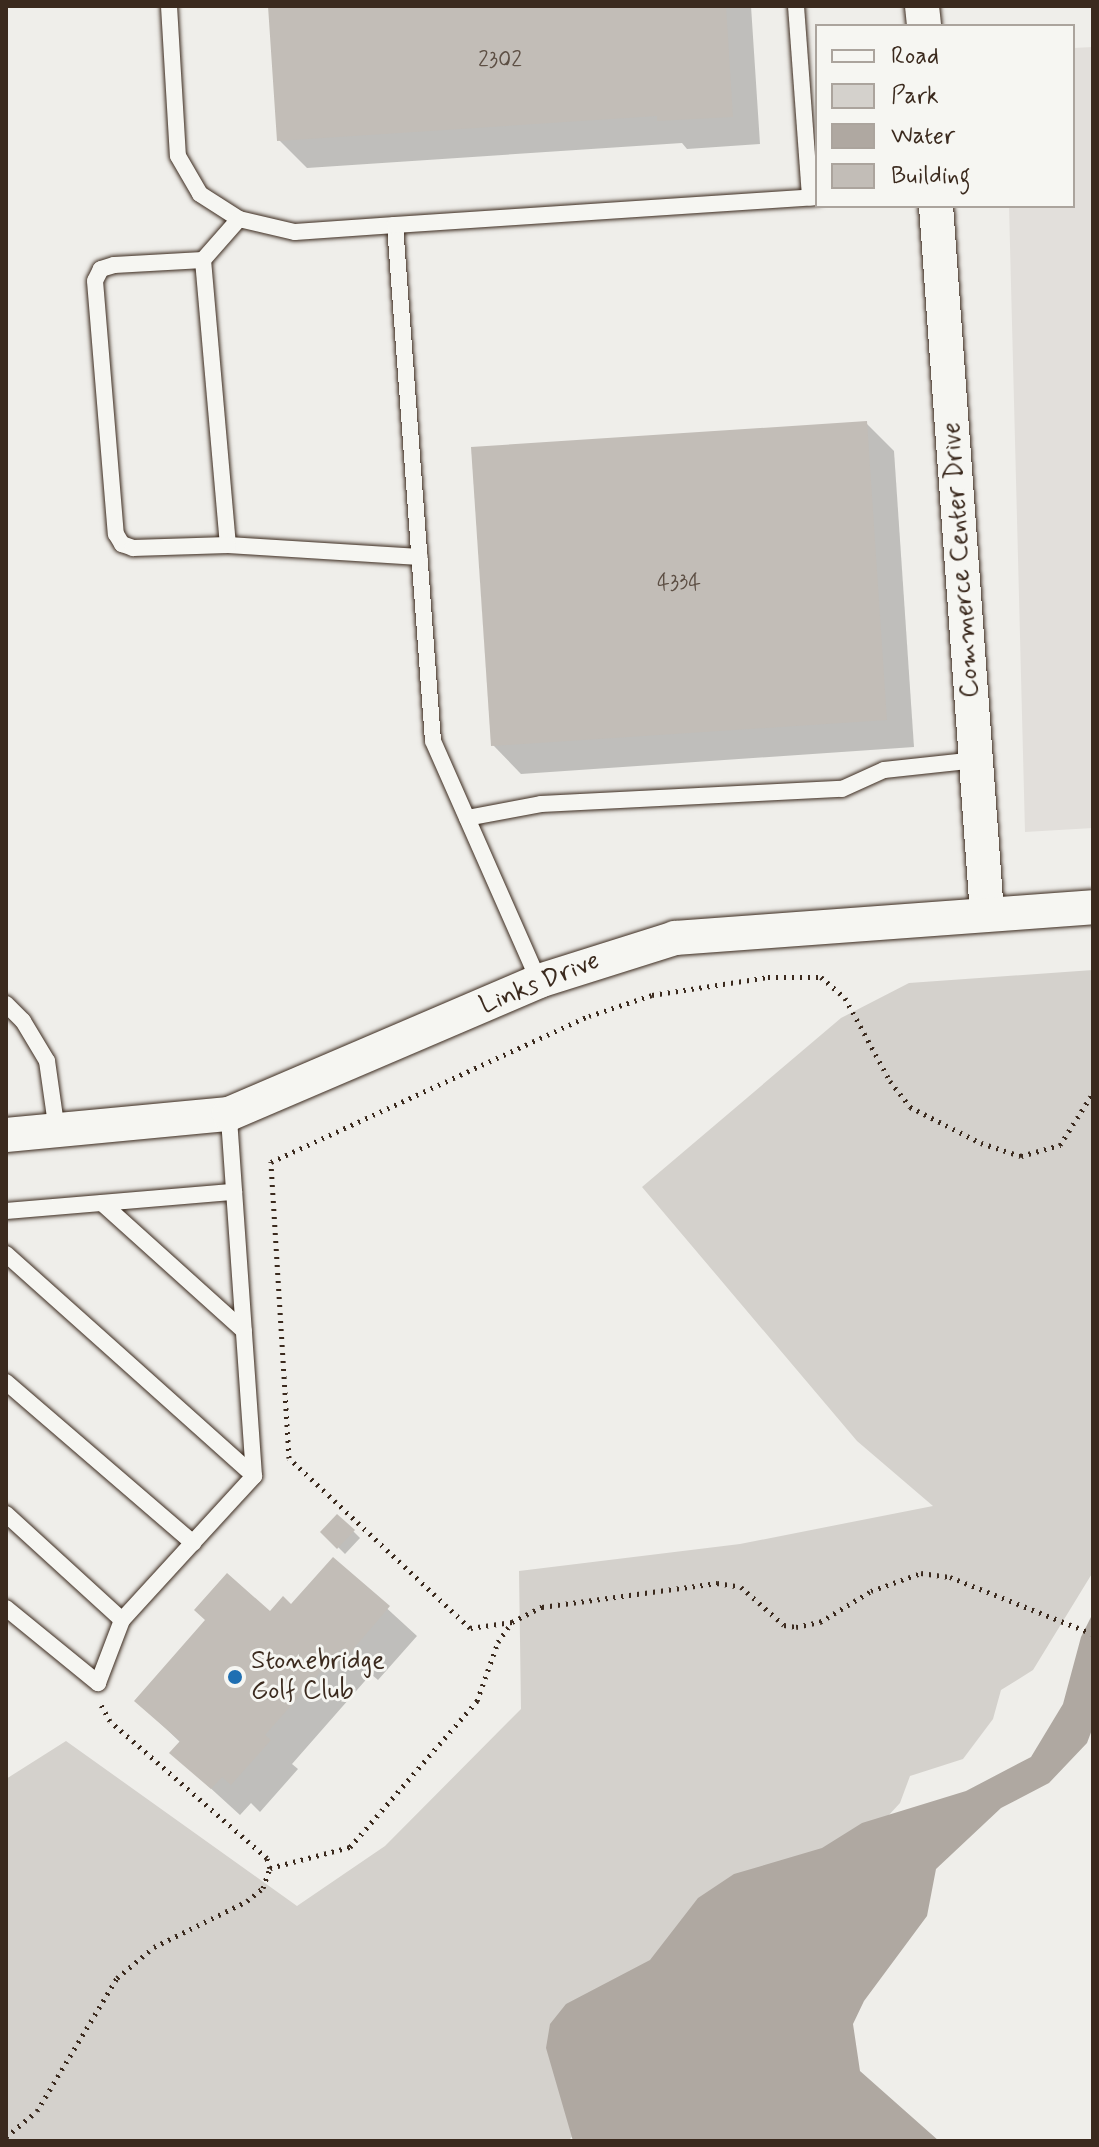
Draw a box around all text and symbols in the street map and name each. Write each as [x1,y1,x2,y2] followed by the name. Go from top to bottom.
[815,24,1075,208] legend
[891,41,939,72] text: Road
[478,48,522,74] house number: 2302
[891,81,939,112] text: Park
[891,121,955,152] text: Water
[891,161,971,192] text: Building
[937,419,987,701] street label: Commerce Center Drive
[657,571,701,597] house number: 4334
[476,946,604,1022] street label: Links Drive
[251,1646,385,1708] place label: Stonebridge Golf Club
[226,1668,244,1686] marker: Stonebridge Golf Club

